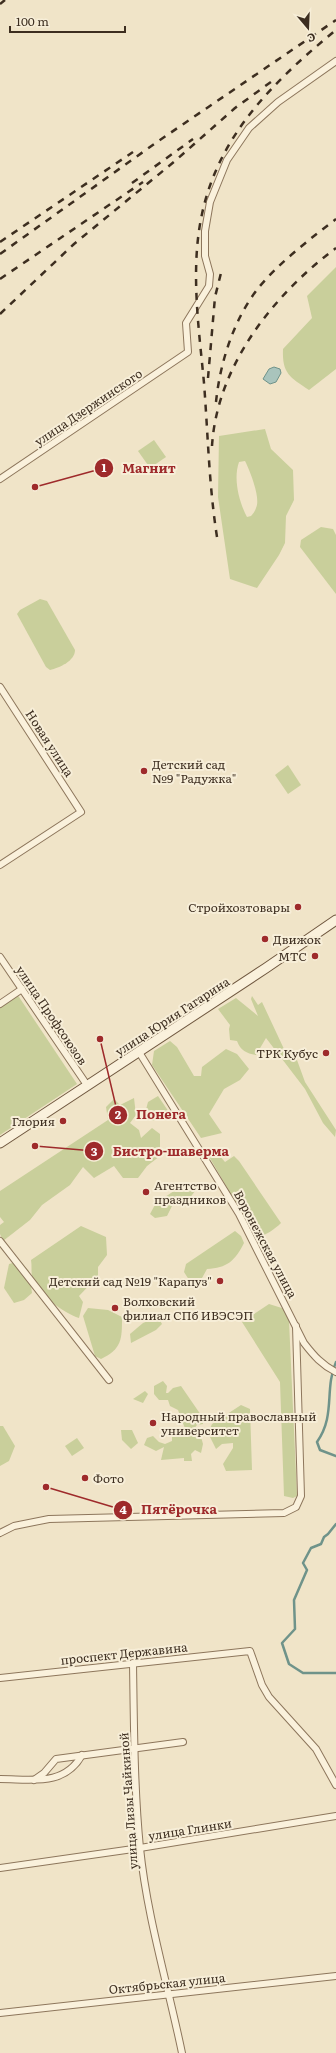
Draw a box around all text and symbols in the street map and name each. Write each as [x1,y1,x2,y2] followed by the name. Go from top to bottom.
[10,8,125,34] scale bar
[288,8,328,48] north arrow
[16,12,49,30] text: 100 m
[305,30,318,47] text: С
[30,364,146,450] street label: улица Дзержинского
[94,455,183,480] callout: Магнит
[102,458,107,476] text: 1
[122,458,176,477] text: Магнит
[22,706,79,781] street label: Новая улица
[152,755,237,787] place label: Детский cад №9 "Радужка"
[139,766,149,776] marker: Детский cад №9 "Радужка"
[188,898,290,916] place label: Стройхозтовары
[293,902,303,912] marker: Стройхозтовары
[273,930,321,948] place label: Движок
[260,934,270,944] marker: Движок
[278,947,307,965] place label: МТС
[310,951,320,961] marker: МТС
[12,962,92,1069] street label: улица Профсоюзов
[111,972,233,1060] street label: улица Юрия Гагарина
[256,1044,318,1062] place label: ТРК Кубус
[321,1048,331,1058] marker: ТРК Кубус
[108,1102,194,1127] callout: Понега
[136,1104,186,1123] text: Понега
[115,1105,122,1123] text: 2
[12,1112,55,1130] place label: Глория
[58,1116,68,1126] marker: Глория
[84,1139,237,1164] callout: Бистро-шаверма
[113,1141,230,1160] text: Бистро-шаверма
[91,1142,98,1160] text: 3
[154,1176,227,1208] place label: Агентство праздников
[141,1187,151,1197] marker: Агентство праздников
[230,1187,302,1302] street label: Воронежская улица
[49,1272,212,1290] place label: Детский сад №19 "Карапуз"
[215,1276,225,1286] marker: Детский сад №19 "Карапуз"
[123,1292,253,1324] place label: Волховский филиал СПб ИВЭСЭП
[110,1303,120,1313] marker: Волховский филиал СПб ИВЭСЭП
[161,1407,316,1439] place label: Народный православный университет
[148,1418,158,1428] marker: Народный православный университет
[93,1469,124,1487] place label: Фото
[80,1473,90,1483] marker: Фото
[113,1497,225,1522] callout: Пятёрочка
[141,1499,217,1518] text: Пятёрочка
[119,1500,127,1518] text: 4
[60,1637,189,1669] street label: проспект Державина
[114,1732,142,1870] street label: улица Лизы Чайкиной
[147,1814,233,1844] street label: улица Глинки
[108,1968,227,1998] street label: Октябрьская улица

